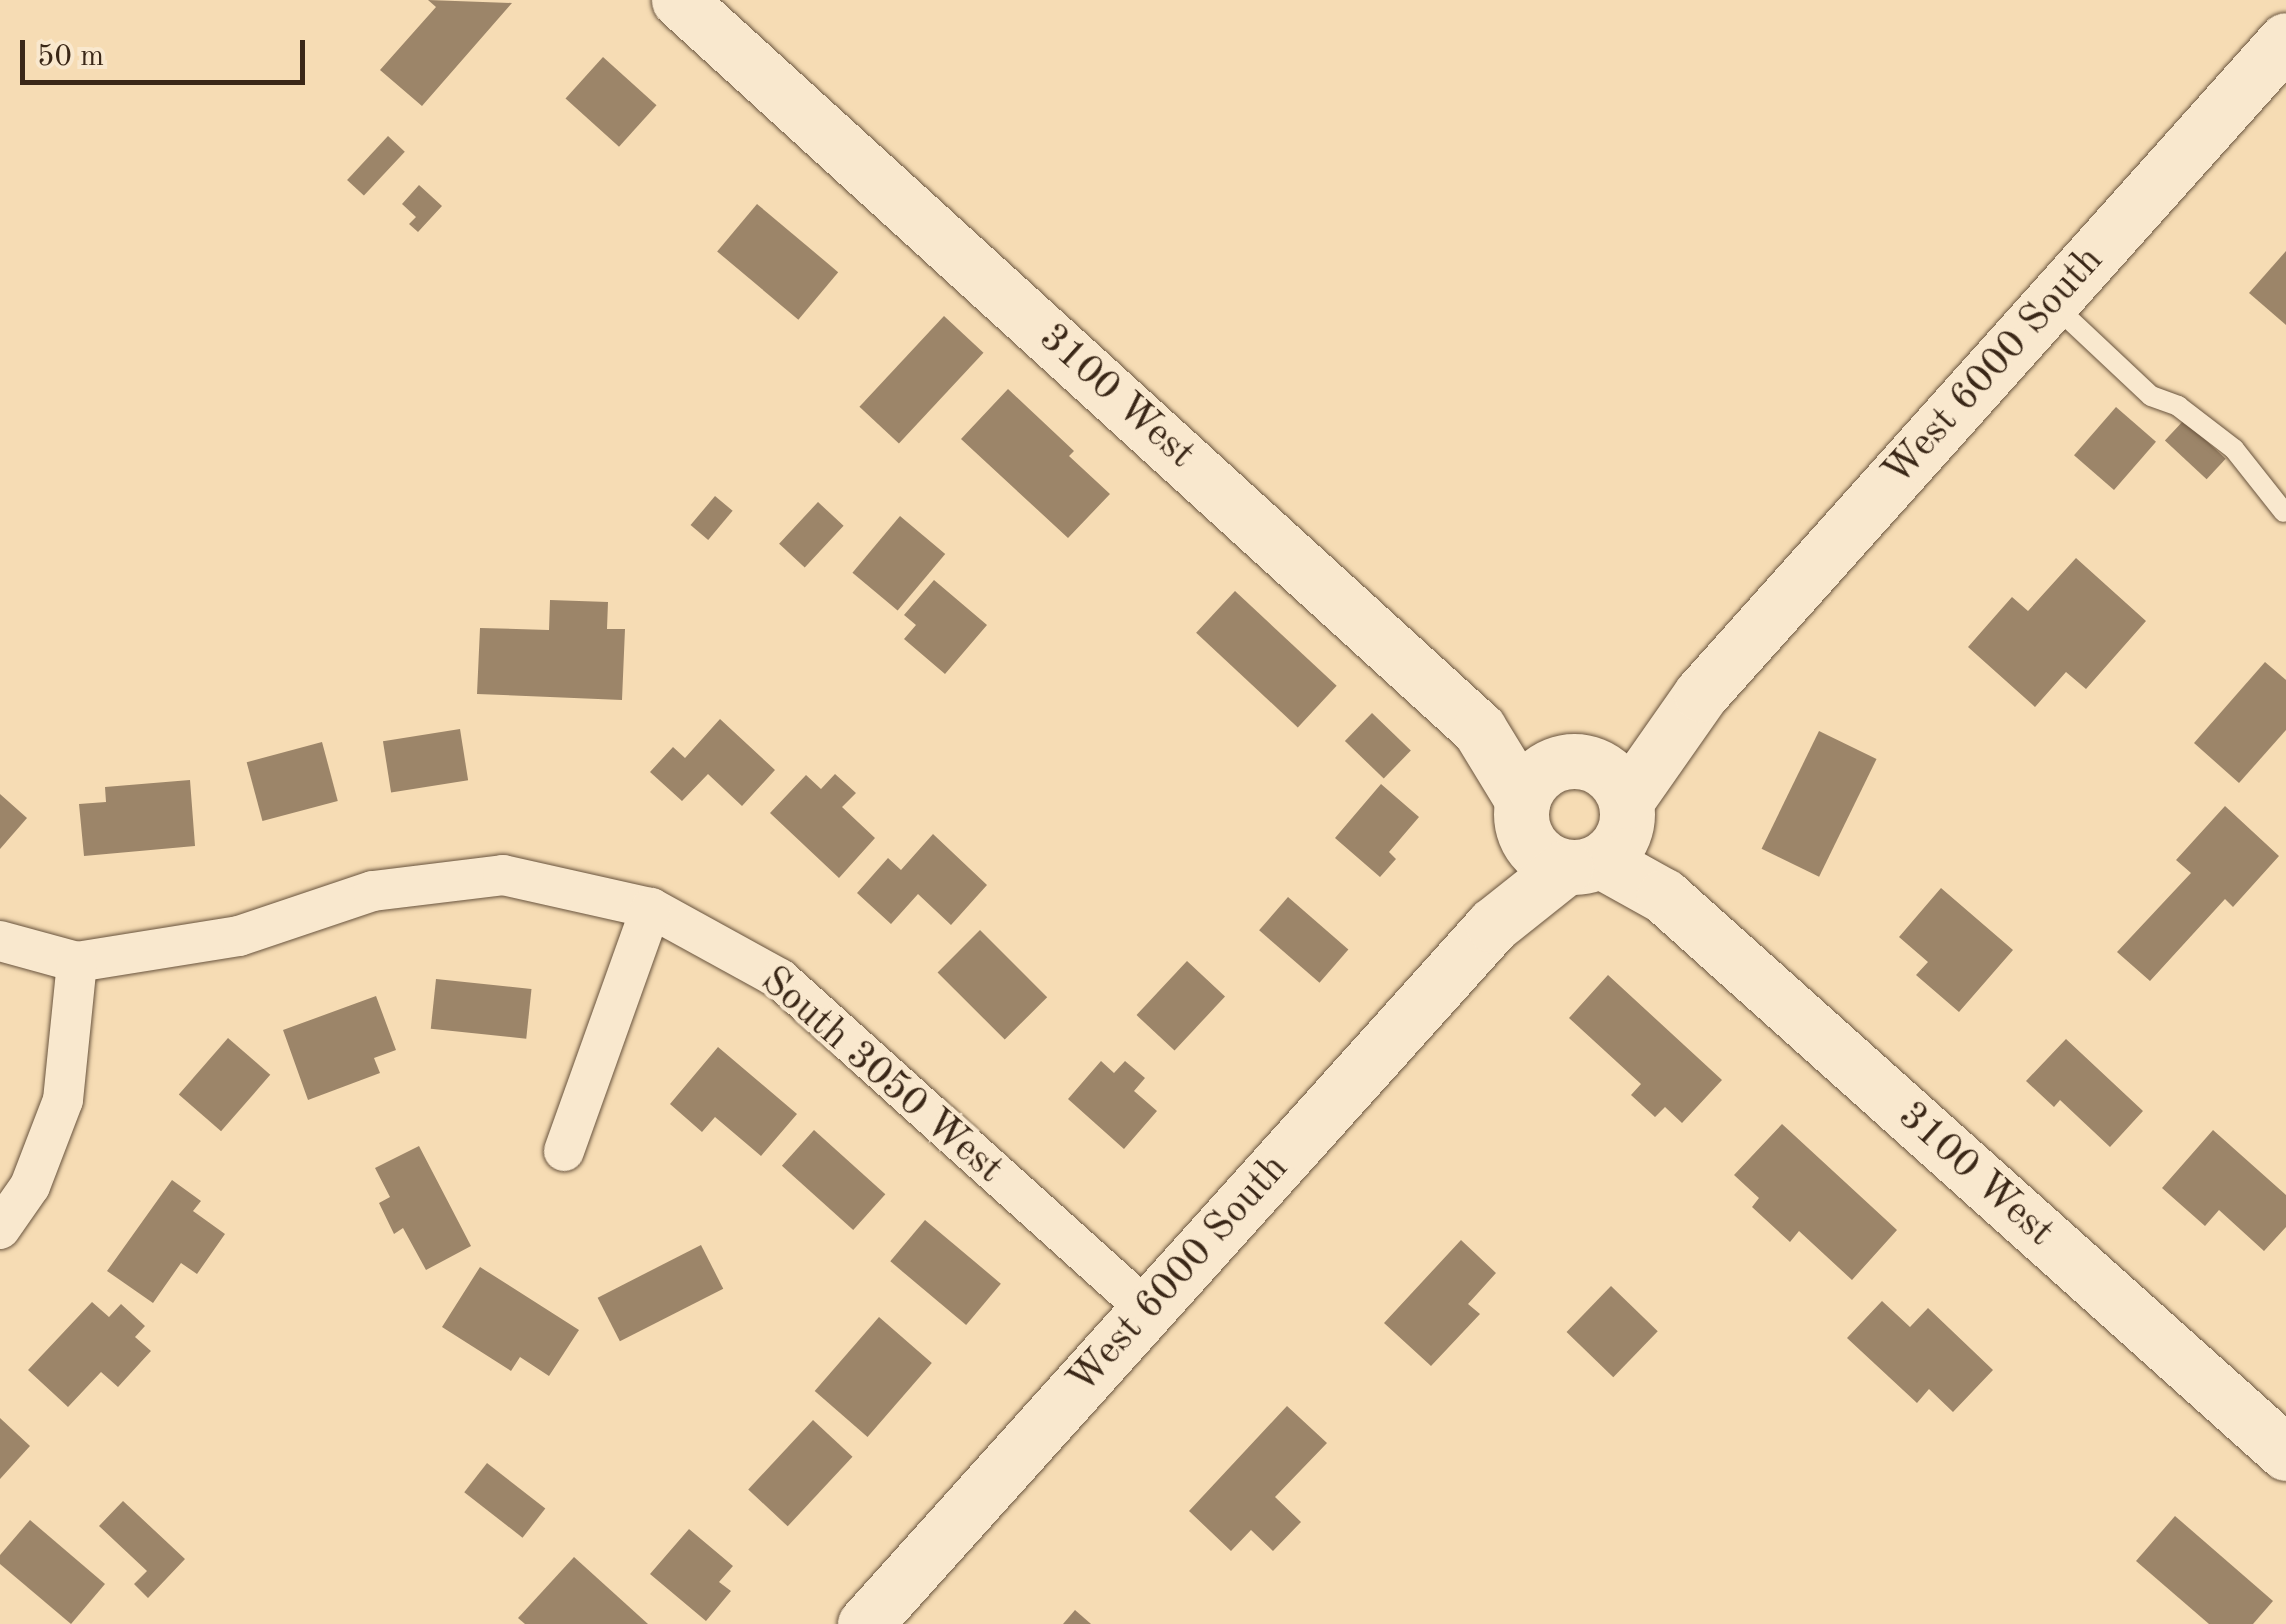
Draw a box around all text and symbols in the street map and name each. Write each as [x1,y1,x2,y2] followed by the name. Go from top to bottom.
[25,20,310,82] scale bar
[37,42,104,72] text: 50 m
[1874,237,2114,497] street label: West 6000 South
[1028,315,1204,479] street label: 3100 West
[750,958,1012,1194] street label: South 3050 West
[1887,1093,2063,1257] street label: 3100 West
[1059,1145,1299,1405] street label: West 6000 South

